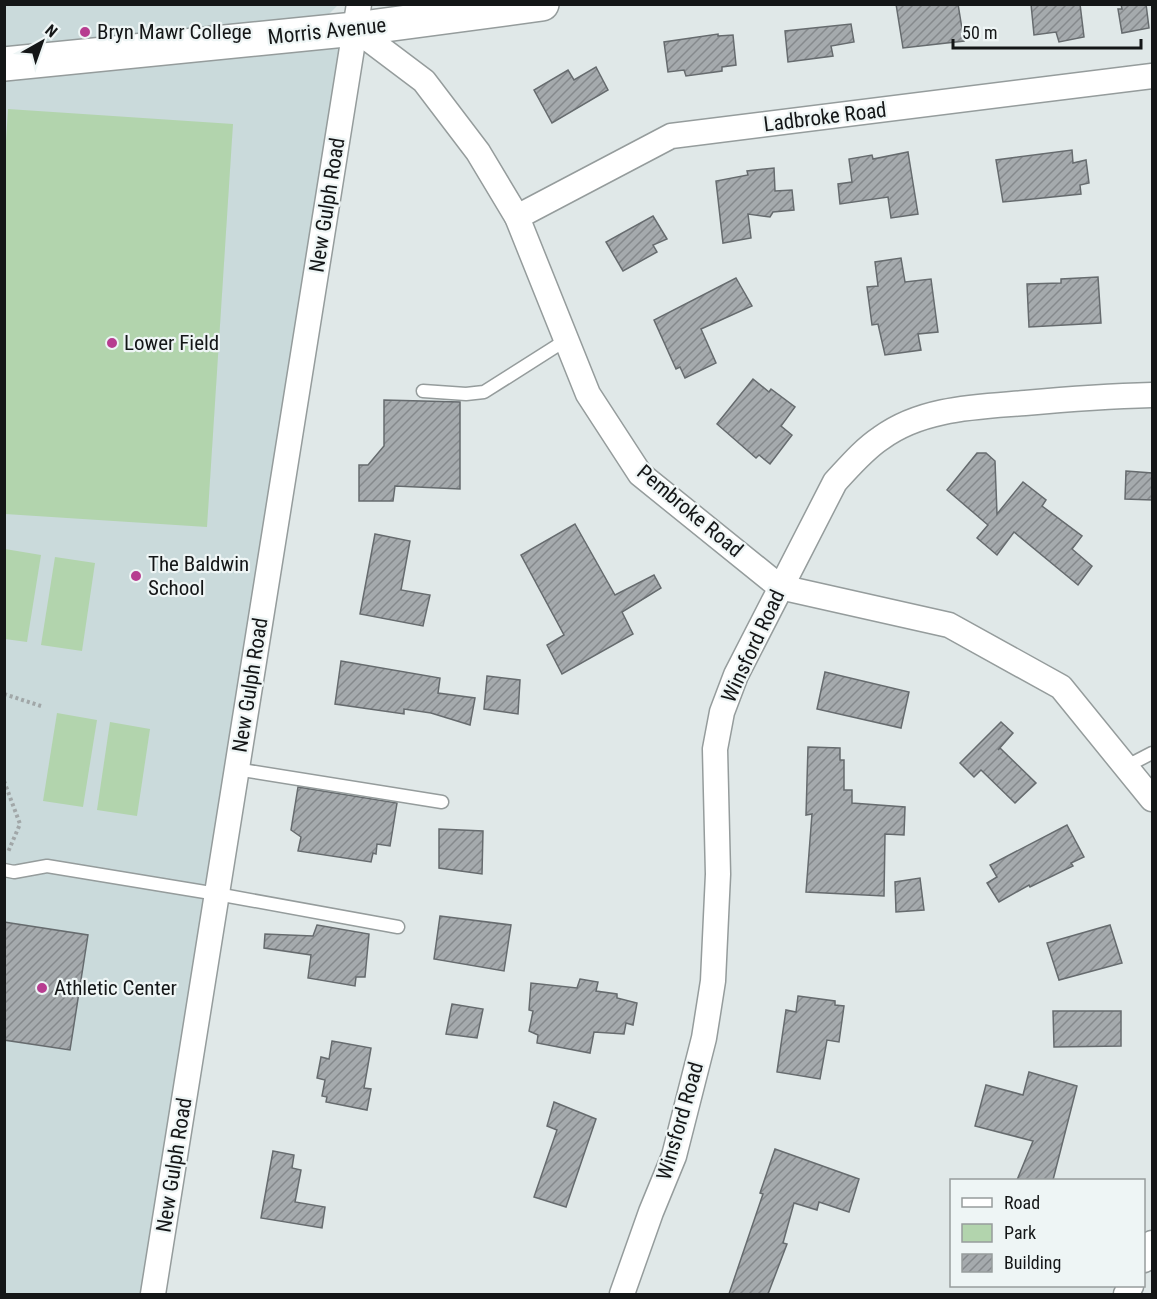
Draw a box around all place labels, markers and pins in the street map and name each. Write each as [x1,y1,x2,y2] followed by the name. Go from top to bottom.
[97,20,252,44] place label: Bryn Mawr College
[78,25,92,39] marker: Bryn Mawr College
[124,331,219,355] place label: Lower Field
[105,336,119,350] marker: Lower Field
[148,552,249,600] place label: The Baldwin School
[129,569,143,583] marker: The Baldwin School
[54,976,177,1000] place label: Athletic Center
[35,981,49,995] marker: Athletic Center

